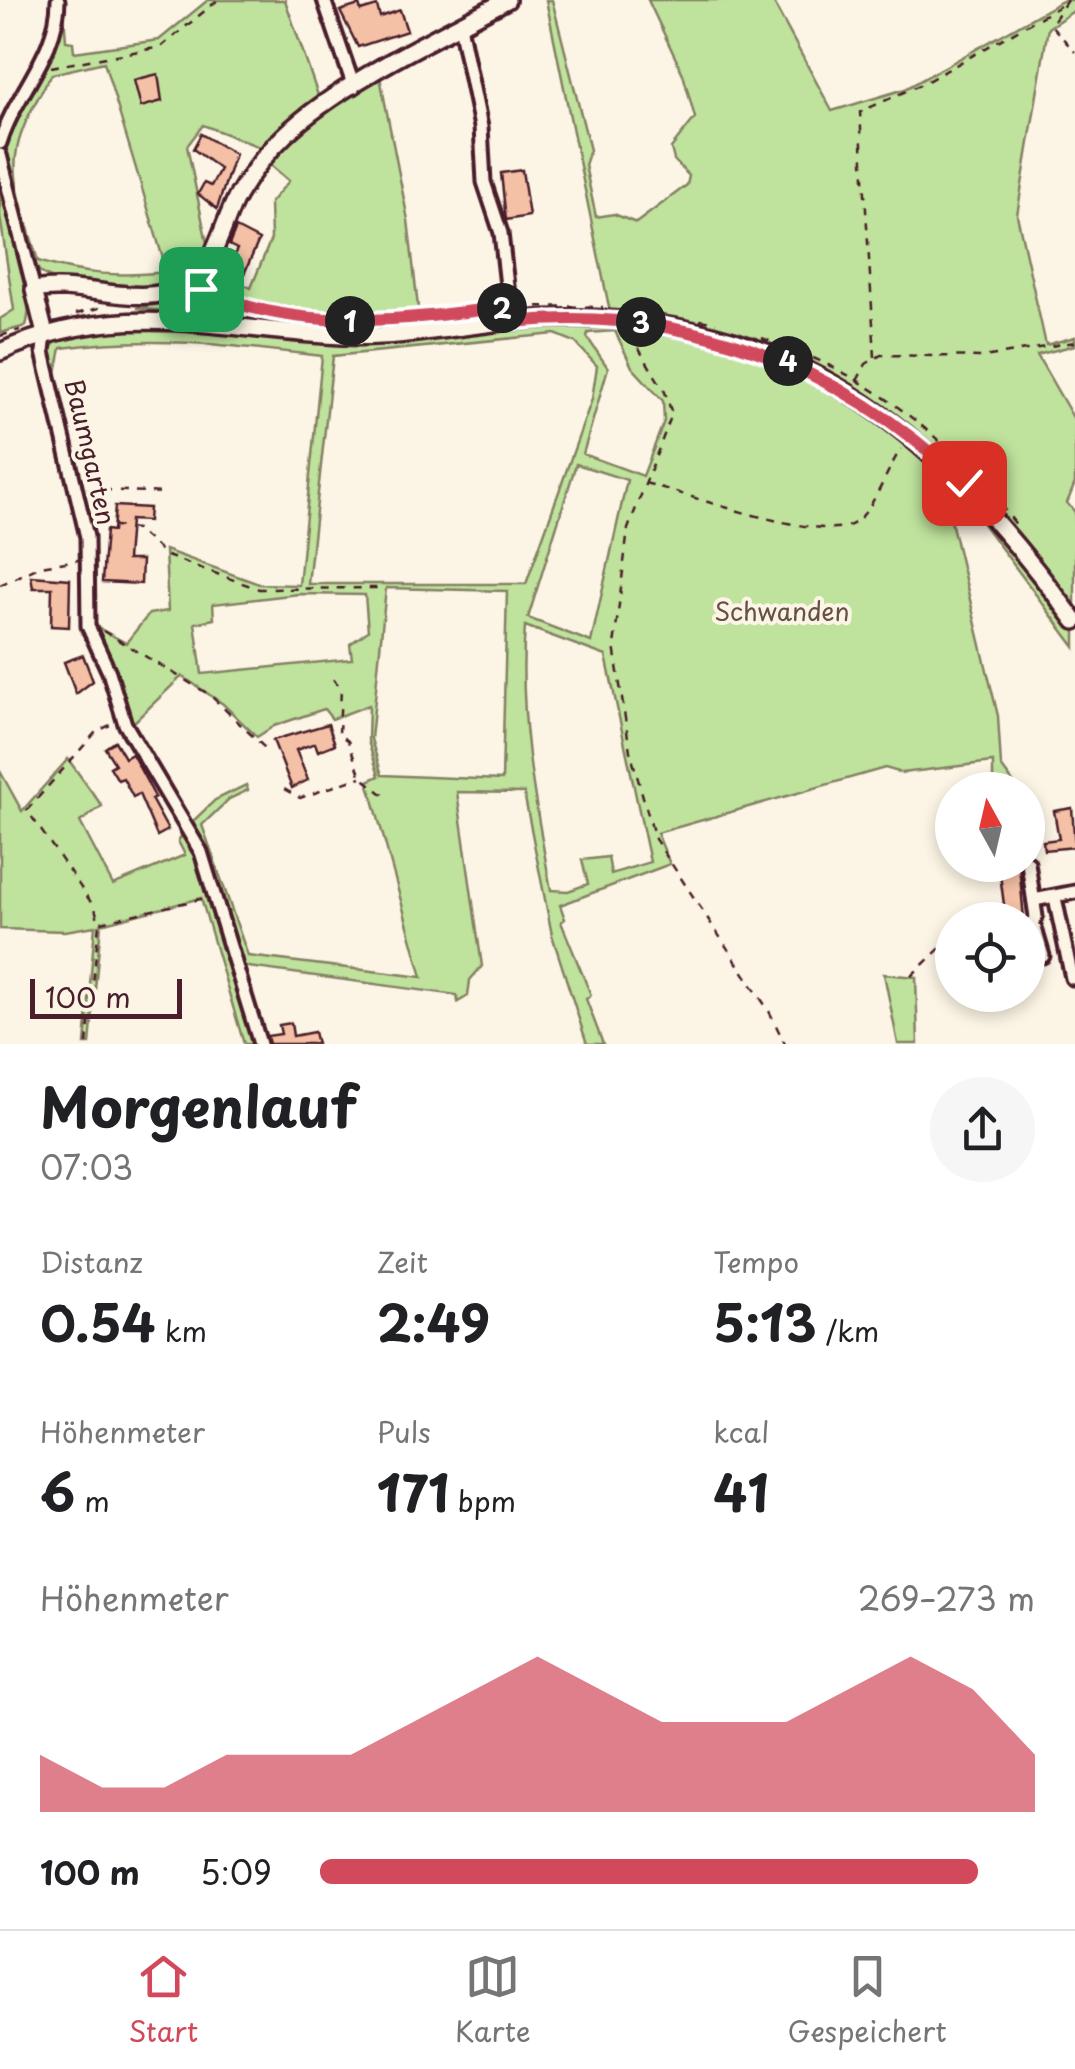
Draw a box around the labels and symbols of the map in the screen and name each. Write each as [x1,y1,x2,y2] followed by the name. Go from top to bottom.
[159,247,244,332] pin
[477,283,527,333] pin: 2
[325,296,375,346] pin: 1
[616,297,666,347] pin: 3
[763,336,813,386] pin: 4
[56,375,126,528] street label: Baumgarten
[922,441,1007,526] pin
[714,592,850,630] park label: Schwanden
[935,772,1045,882] north arrow
[30,974,182,1018] scale bar

